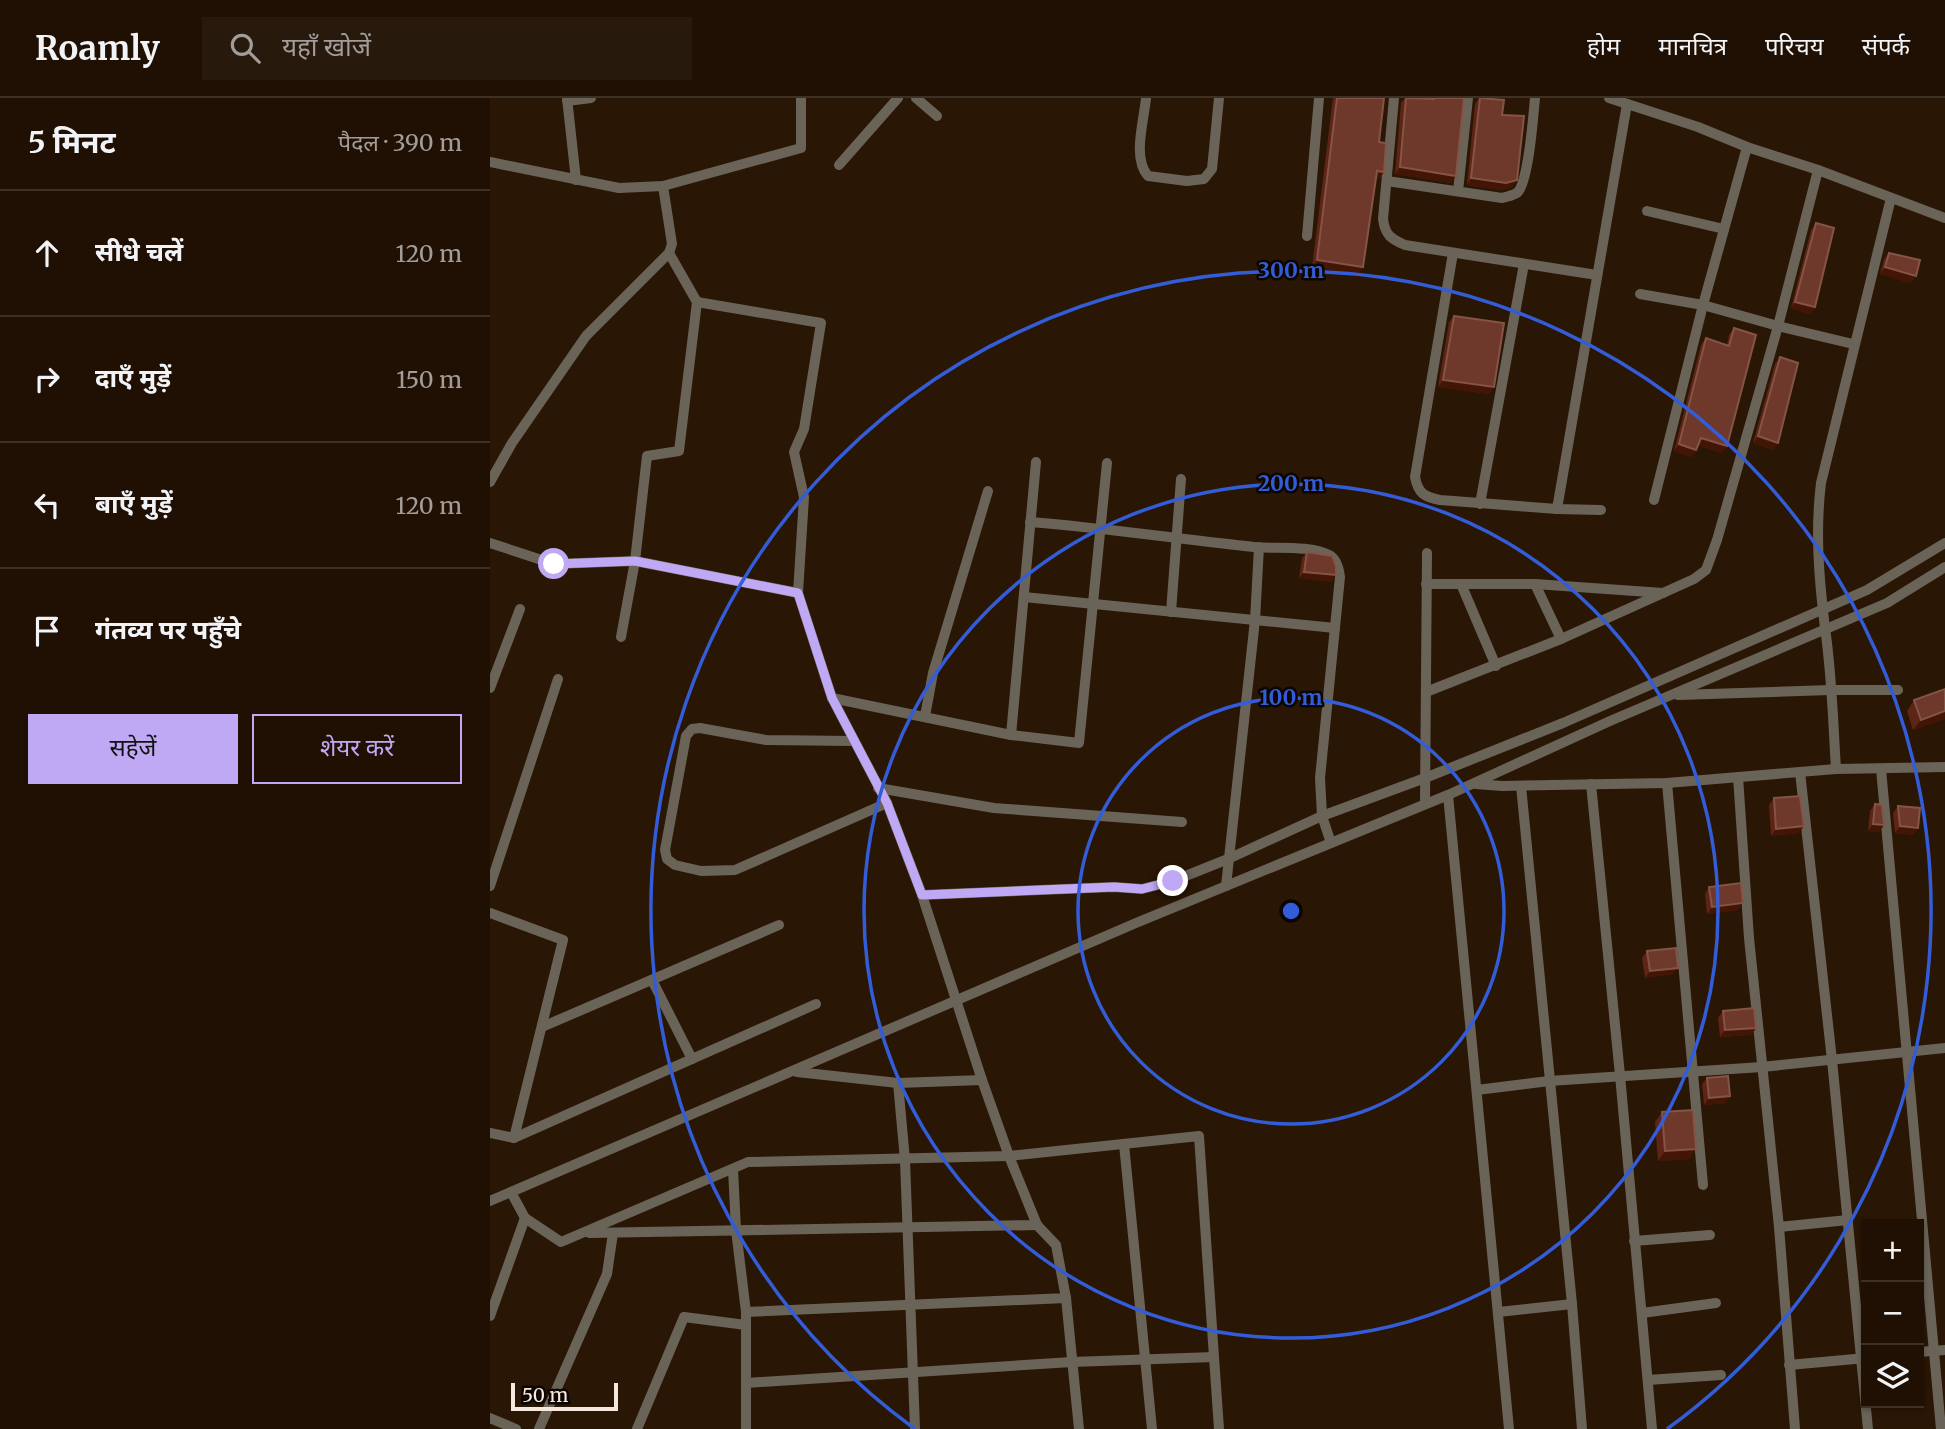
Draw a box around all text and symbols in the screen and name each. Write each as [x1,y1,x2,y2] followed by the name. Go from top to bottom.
[202,17,692,80] search box
[35,28,160,69] text: Roamly
[226,29,264,67] icon: search
[282,30,371,63] text: यहाँ खोजें
[1587,31,1620,62] text: होम
[1658,31,1727,62] text: मानचित्र
[1765,31,1824,62] text: परिचय
[1862,31,1910,62] text: संपर्क
[28,123,116,161] text: 5 मिनट
[338,128,462,157] text: पैदल · 390 m
[28,234,66,272] icon: ahead
[95,235,183,268] text: सीधे चलें
[396,239,462,268] text: 120 m
[1258,257,1324,284] text: 300 m
[28,360,66,398] icon: right
[95,361,171,394] text: दाएँ मुड़ें
[396,365,462,394] text: 150 m
[1258,470,1324,497] text: 200 m
[28,486,66,524] icon: left
[95,487,172,520] text: बाएँ मुड़ें
[396,491,462,520] text: 120 m
[538,548,569,579] route start
[28,612,66,650] icon: arrive
[95,613,241,646] text: गंतव्य पर पहुँचे
[1260,684,1322,711] text: 100 m
[28,714,238,784] button: सहेजें
[252,714,462,784] button: शेयर करें
[1157,865,1188,896] route end
[1279,899,1303,923] centre of rings
[1861,1219,1924,1408] map controls
[1861,1219,1924,1282] button: +
[1861,1282,1924,1345] button: −
[1861,1345,1924,1408] button: layers
[511,1380,618,1412] scale bar
[522,1383,568,1407] text: 50 m

